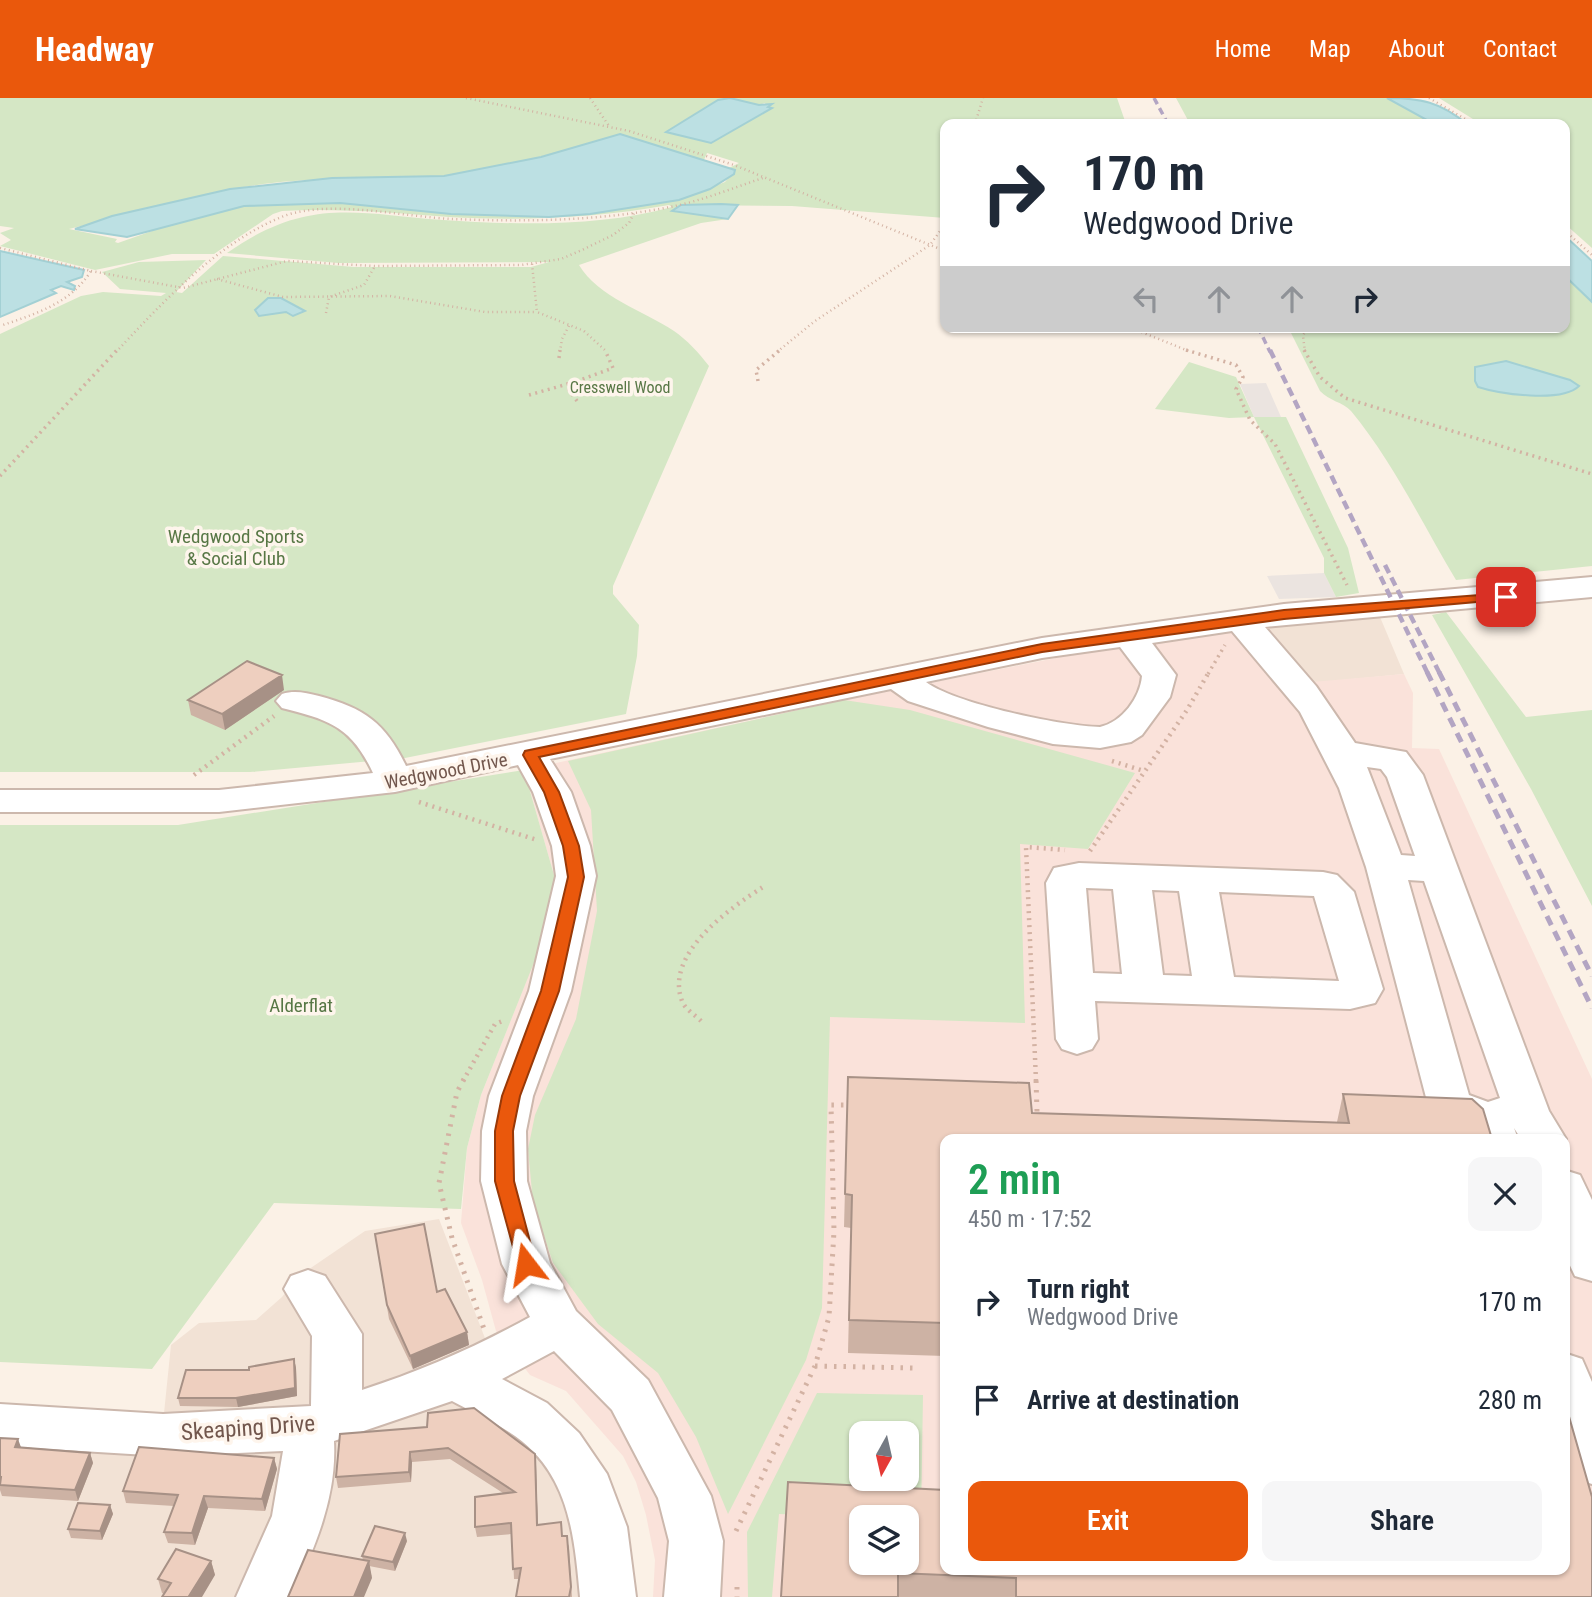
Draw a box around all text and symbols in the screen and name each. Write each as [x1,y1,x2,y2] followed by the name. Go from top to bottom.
[35,30,154,69] text: Headway
[1215,35,1271,63] text: Home
[1309,35,1351,63] text: Map
[1389,35,1445,63] text: About
[1483,35,1557,63] text: Contact
[1083,145,1205,202] text: 170 m
[968,147,1059,238] icon: right
[1083,204,1294,242] text: Wedgwood Drive
[1127,280,1165,318] icon: left
[1200,280,1238,318] icon: ahead
[1273,280,1311,318] icon: ahead
[1346,280,1384,318] icon: right
[570,378,670,397] park label: Cresswell Wood
[168,525,304,570] park label: Wedgwood Sports & Social Club
[1476,567,1536,627] pin
[1487,578,1525,616] icon: arrive
[382,748,510,794] street label: Wedgwood Drive
[269,994,333,1017] park label: Alderflat
[968,1155,1061,1204] text: 2 min
[1468,1157,1542,1231] button: close
[968,1206,1092,1233] text: 450 m · 17:52
[489,1227,563,1301] position arrow
[1027,1274,1129,1304] text: Turn right
[968,1283,1006,1321] icon: right
[1478,1287,1542,1317] text: 170 m
[1027,1304,1178,1331] text: Wedgwood Drive
[968,1381,1006,1419] icon: arrive
[1027,1385,1239,1415] text: Arrive at destination
[1478,1385,1542,1415] text: 280 m
[180,1410,316,1446] street label: Skeaping Drive
[849,1421,919,1491] north arrow
[849,1421,919,1575] map controls
[968,1481,1248,1561] button: Exit
[1262,1481,1542,1561] button: Share
[849,1505,919,1575] button: layers

